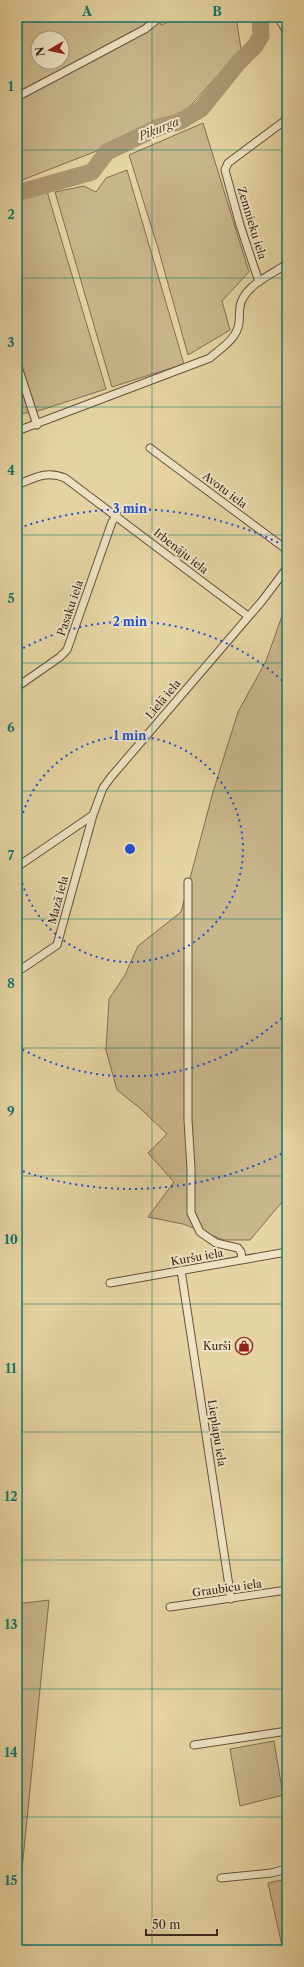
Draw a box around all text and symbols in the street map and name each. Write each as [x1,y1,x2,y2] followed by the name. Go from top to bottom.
[81,3,93,19] text: A
[212,3,222,19] text: B
[30,30,70,70] north arrow
[32,45,48,57] text: N
[8,78,14,94] text: 1
[135,114,182,145] water label: Piķurga
[234,185,270,261] street label: Zemnieku iela
[7,206,15,222] text: 2
[7,334,15,350] text: 3
[7,462,15,478] text: 4
[199,468,250,511] street label: Avotu iela
[113,501,148,516] text: 3 min
[151,525,211,577] street label: Irbenāju iela
[54,578,86,638] street label: Pasaku iela
[7,590,15,606] text: 5
[113,614,148,629] text: 2 min
[142,676,184,722] street label: Lielā iela
[7,719,15,735] text: 6
[114,728,147,743] text: 1 min
[123,842,137,856] centre of rings
[8,847,15,863] text: 7
[45,874,71,926] street label: Mazā iela
[7,975,15,991] text: 8
[7,1103,15,1119] text: 9
[4,1231,18,1247] text: 10
[170,1245,225,1268] street label: Kuršu iela
[234,1336,254,1356] shop icon: Kurši
[203,1339,232,1353] place label: Kurši
[5,1360,17,1376] text: 11
[205,1399,229,1468] street label: Lieplapu iela
[4,1488,18,1504] text: 12
[191,1576,263,1600] street label: Graubicu iela
[4,1616,18,1632] text: 13
[4,1744,18,1760] text: 14
[4,1872,18,1888] text: 15
[146,1911,217,1937] scale bar
[152,1917,181,1932] text: 50 m

